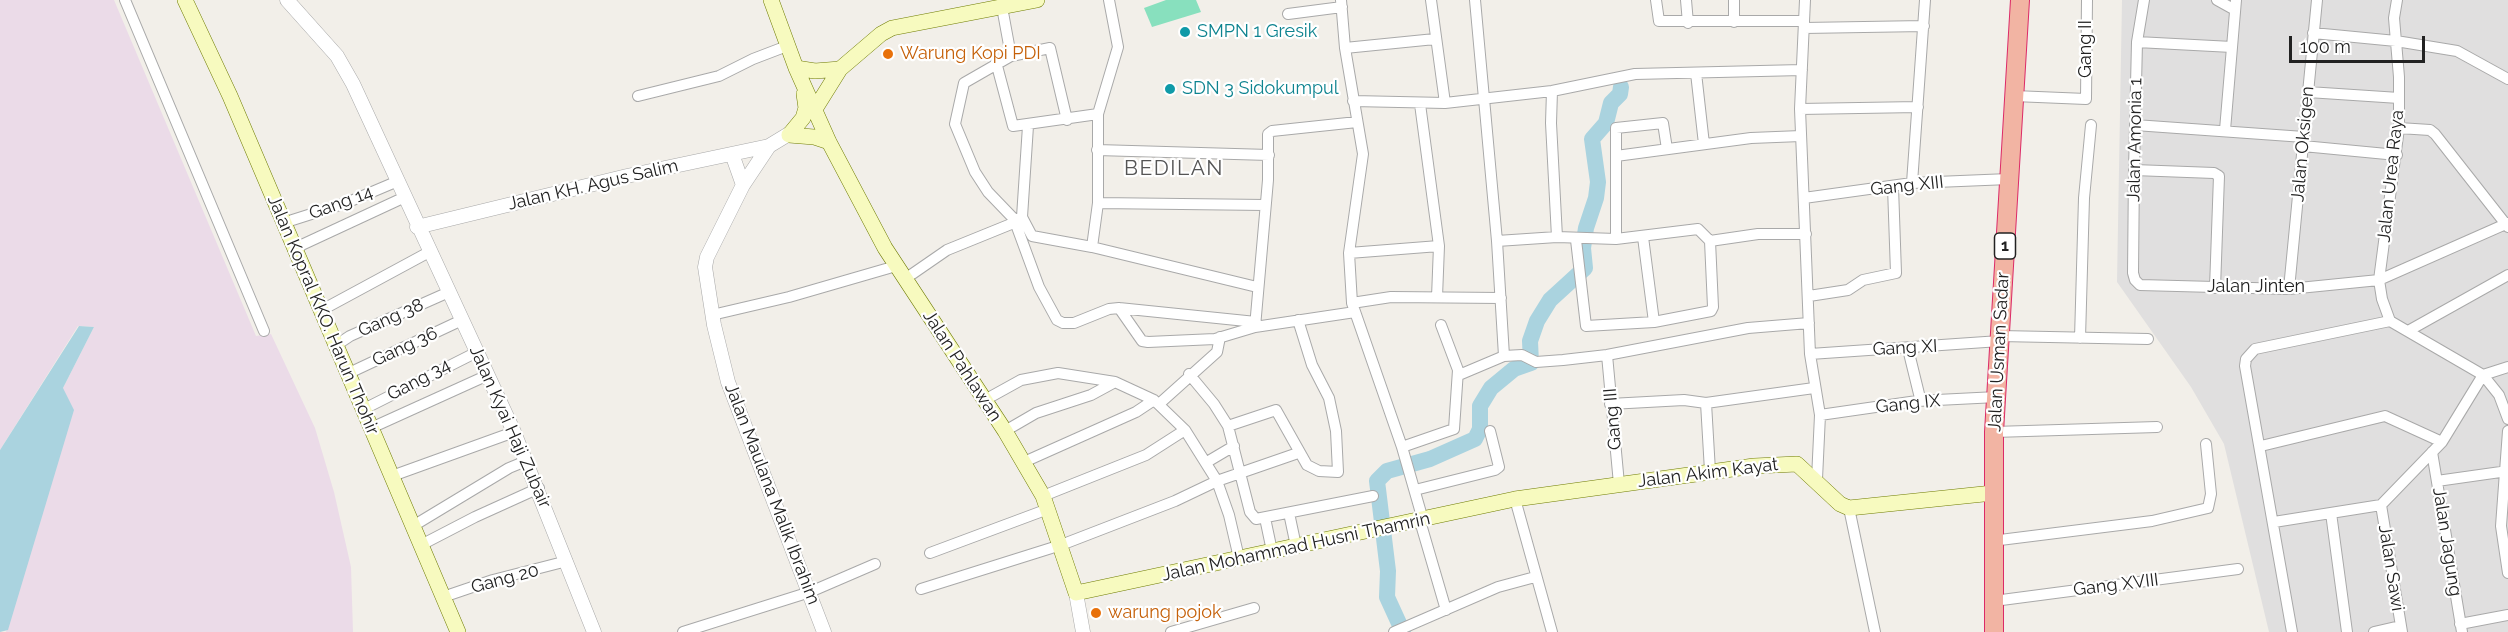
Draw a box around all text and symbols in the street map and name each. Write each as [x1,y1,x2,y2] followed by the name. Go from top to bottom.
[2075,20,2097,78] street label: Gang II
[1197,21,1317,43] place label: SMPN 1 Gresik
[2292,24,2428,62] scale bar
[1178,25,1192,39] marker: SMPN 1 Gresik
[2300,36,2351,57] text: 100 m
[900,43,1041,65] place label: Warung Kopi PDI
[881,47,895,61] marker: Warung Kopi PDI
[1182,78,1339,100] place label: SDN 3 Sidokumpul
[2123,78,2147,202] street label: Jalan Amonia 1
[1163,82,1177,96] marker: SDN 3 Sidokumpul
[2287,85,2319,203] street label: Jalan Oksigen
[2373,109,2409,243] street label: Jalan Urea Raya
[506,155,680,215] street label: Jalan KH. Agus Salim
[1124,156,1224,182] district label: BEDILAN
[1869,171,1945,201] street label: Gang XIII
[306,181,376,225] street label: Gang 14
[263,192,383,438] street label: Jalan Kopral KKO. Harun Thohir
[1994,233,2016,259] road number: 1
[1984,272,2014,432] street label: Jalan Usman Sadar
[2207,276,2305,298] street label: Jalan Jinten
[355,294,427,342] street label: Gang 38
[918,306,1006,426] street label: Jalan Pahlawan
[369,323,441,371] street label: Gang 36
[1872,336,1938,360] street label: Gang XI
[464,343,556,511] street label: Jalan Kyai Haji Zubair
[384,354,454,406] street label: Gang 34
[720,380,824,608] street label: Jalan Maulana Malik Ibrahim
[1600,387,1626,451] street label: Gang III
[1875,390,1941,418] street label: Gang IX
[1637,454,1779,492] street label: Jalan Akim Kayat
[2428,486,2466,598] street label: Jalan Jagung
[1160,508,1432,586] street label: Jalan Mohammad Husni Thamrin
[2374,523,2408,613] street label: Jalan Sawi
[469,560,541,598] street label: Gang 20
[2072,569,2160,601] street label: Gang XVIII
[1108,602,1222,624] place label: warung pojok
[1089,606,1103,620] marker: warung pojok

